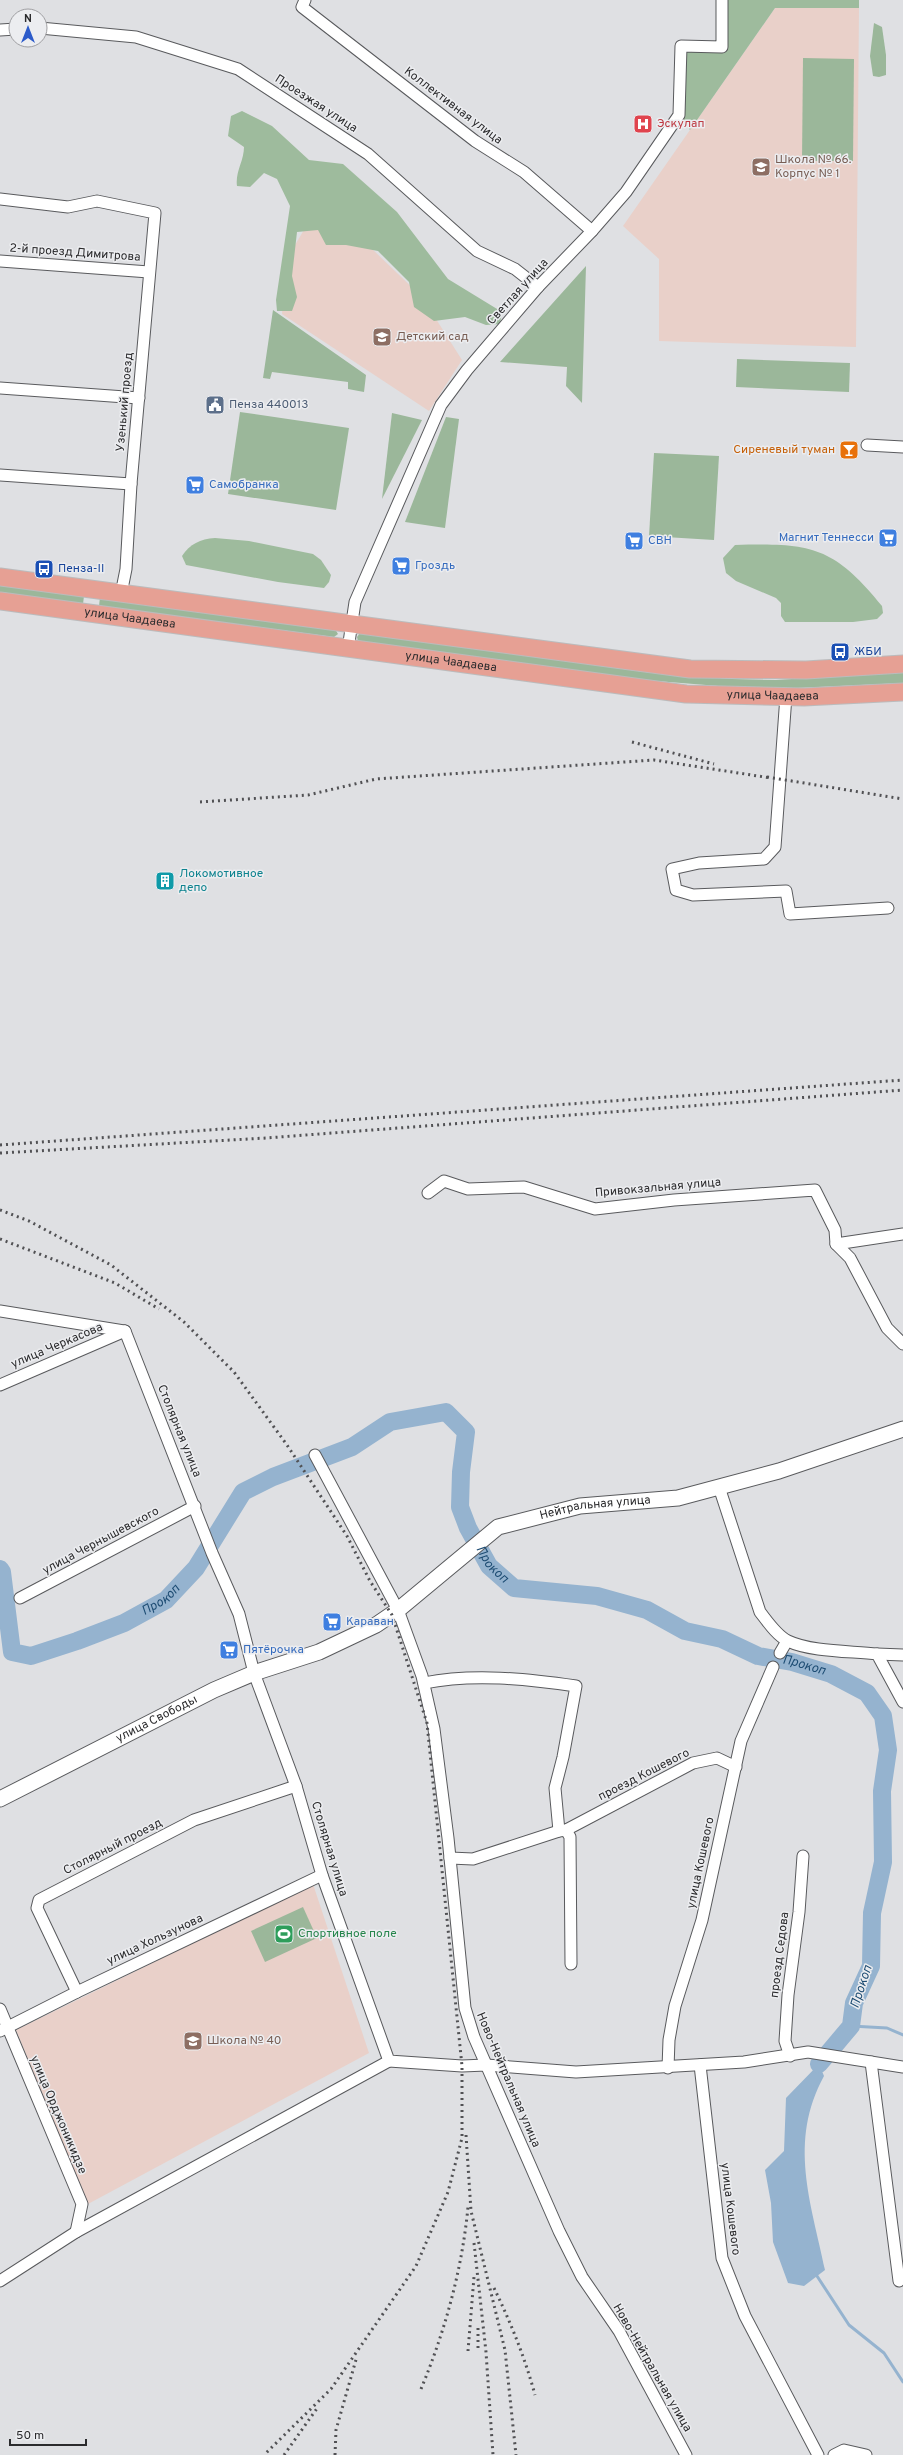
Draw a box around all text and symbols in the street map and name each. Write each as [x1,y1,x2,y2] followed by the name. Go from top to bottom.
[8,8,48,48] north arrow
[24,12,32,26] text: N
[400,64,506,148] street label: Коллективная улица
[272,71,360,137] street label: Проезжая улица
[632,113,654,135] hospital icon: Эскулап
[657,116,704,132] place label: Эскулап
[775,152,852,182] place label: Школа № 66. Корпус № 1
[750,156,772,178] school or university icon: Школа № 66. Корпус № 1
[9,240,141,266] street label: 2-й проезд Димитрова
[484,255,552,329] street label: Светлая улица
[371,326,393,348] school or university icon: Детский сад
[396,329,469,345] place label: Детский сад
[113,352,137,452] street label: Узенький проезд
[204,394,226,416] public building icon: Пенза 440013
[229,397,308,413] place label: Пенза 440013
[838,439,860,461] bar icon: Сиреневый туман
[733,442,835,458] place label: Сиреневый туман
[184,474,206,496] supermarket icon: Самобранка
[209,477,278,493] place label: Самобранка
[877,527,899,549] supermarket icon: Магнит Теннесси
[623,530,645,552] supermarket icon: СВН
[779,530,874,546] place label: Магнит Теннесси
[648,533,672,549] place label: СВН
[390,555,412,577] supermarket icon: Гроздь
[33,558,55,580] bus stop icon: Пенза-II
[415,558,455,574] place label: Гроздь
[58,561,104,577] place label: Пенза-II
[83,604,177,633] street label: улица Чаадаева
[829,641,851,663] bus stop icon: ЖБИ
[854,644,882,660] place label: ЖБИ
[404,648,498,676] street label: улица Чаадаева
[726,687,819,705] street label: улица Чаадаева
[179,866,263,896] place label: Локомотивное депо
[154,870,176,892] building icon: Локомотивное депо
[594,1175,722,1201] street label: Привокзальная улица
[9,1319,105,1373] street label: улица Черкасова
[153,1382,205,1480] street label: Столярная улица
[538,1492,651,1524] street label: Нейтральная улица
[40,1503,162,1579] street label: улица Чернышевского
[472,1543,512,1587] water label: Прокоп
[139,1581,184,1620] water label: Прокоп
[321,1611,343,1633] supermarket icon: Караван
[346,1614,394,1630] place label: Караван
[218,1639,240,1661] supermarket icon: Пятёрочка
[243,1642,304,1658] place label: Пятёрочка
[781,1652,828,1680] water label: Прокоп
[113,1692,200,1747] street label: улица Свободы
[596,1745,693,1805] street label: проезд Кошевого
[307,1800,351,1898] street label: Столярная улица
[61,1815,165,1879] street label: Столярный проезд
[683,1815,719,1910] street label: улица Кошевого
[104,1911,206,1969] street label: улица Хользунова
[767,1911,793,1999] street label: проезд Седова
[273,1923,295,1945] sports icon: Спортивное поле
[298,1926,397,1942] place label: Спортивное поле
[848,1963,877,2010] water label: Прокоп
[472,2010,544,2150] street label: Ново-Нейтральная улица
[182,2030,204,2052] school or university icon: Школа № 40
[207,2033,282,2049] place label: Школа № 40
[26,2053,90,2177] street label: улица Орджоникидзе
[716,2162,744,2257] street label: улица Кошевого
[609,2301,695,2435] street label: Ново-Нейтральная улица
[10,2421,86,2447] scale bar
[16,2428,44,2444] text: 50 m

